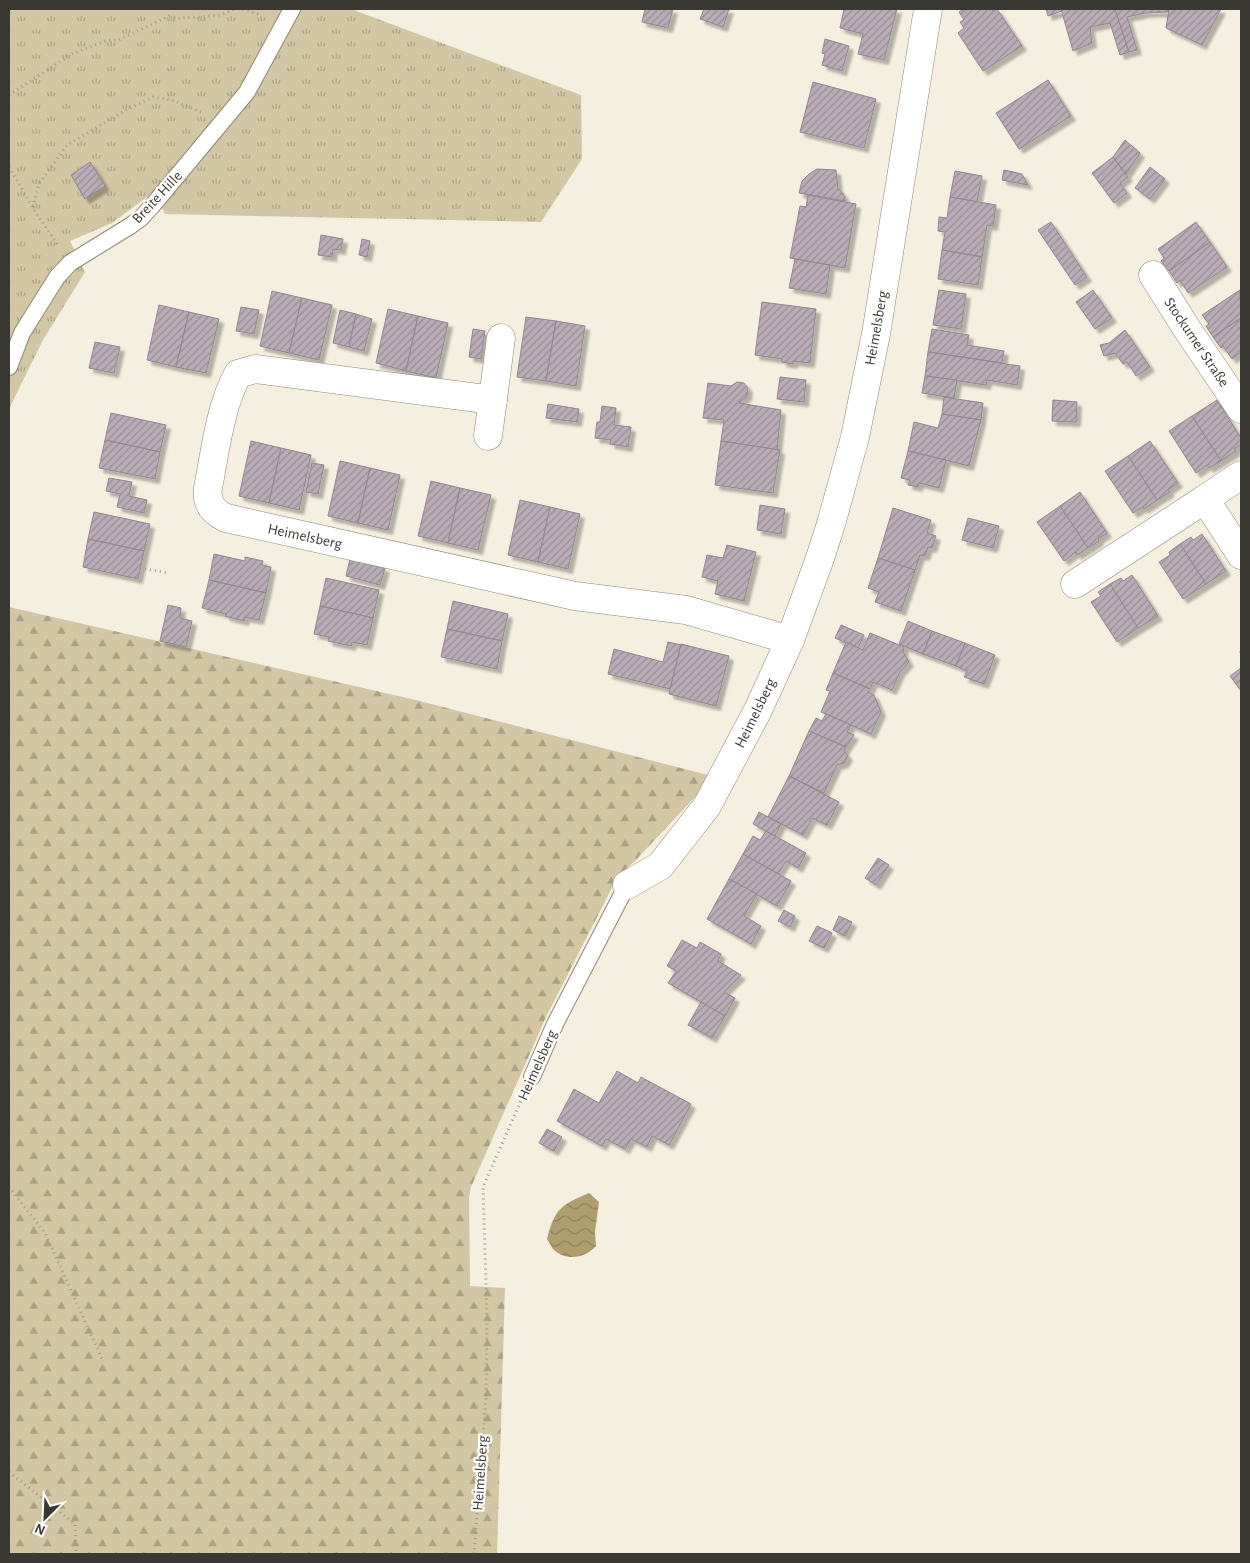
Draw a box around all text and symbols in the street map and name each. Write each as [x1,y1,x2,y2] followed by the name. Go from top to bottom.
[130,168,185,226] street label: Breite Hille
[863,289,891,367] street label: Heimelsberg
[1161,295,1232,390] street label: Stockumer Straße
[266,521,344,552] street label: Heimelsberg
[732,675,779,750] street label: Heimelsberg
[515,1027,560,1103] street label: Heimelsberg
[470,1434,491,1511] street label: Heimelsberg
[20,1493,70,1543] north arrow
[33,1521,47,1537] text: N

